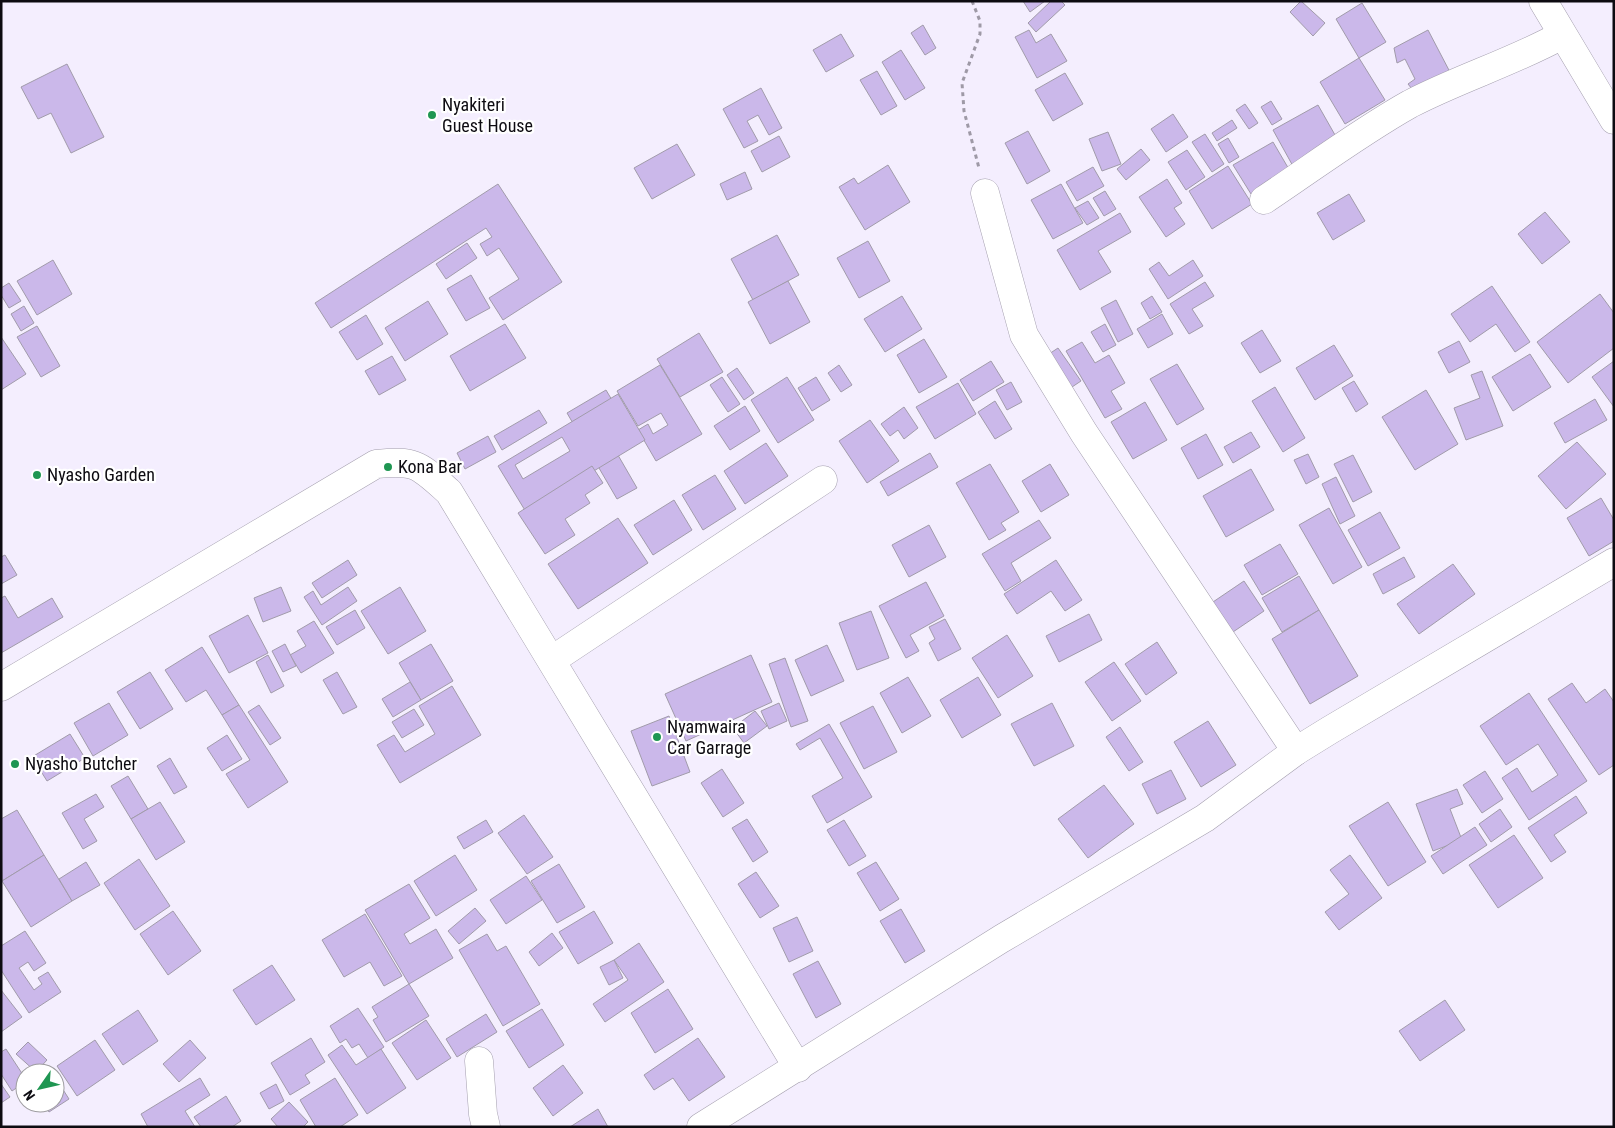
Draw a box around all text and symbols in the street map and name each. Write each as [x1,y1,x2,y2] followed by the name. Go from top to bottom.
[442,94,533,136] place label: Nyakiteri Guest House
[426,109,438,121] marker: Nyakiteri Guest House
[398,456,463,477] place label: Kona Bar
[382,461,394,473] marker: Kona Bar
[47,464,155,485] place label: Nyasho Garden
[31,469,43,481] marker: Nyasho Garden
[667,716,751,758] place label: Nyamwaira Car Garrage
[651,731,663,743] marker: Nyamwaira Car Garrage
[25,753,138,774] place label: Nyasho Butcher
[9,758,21,770] marker: Nyasho Butcher
[15,1063,65,1113] north arrow
[20,1087,38,1103] text: N

